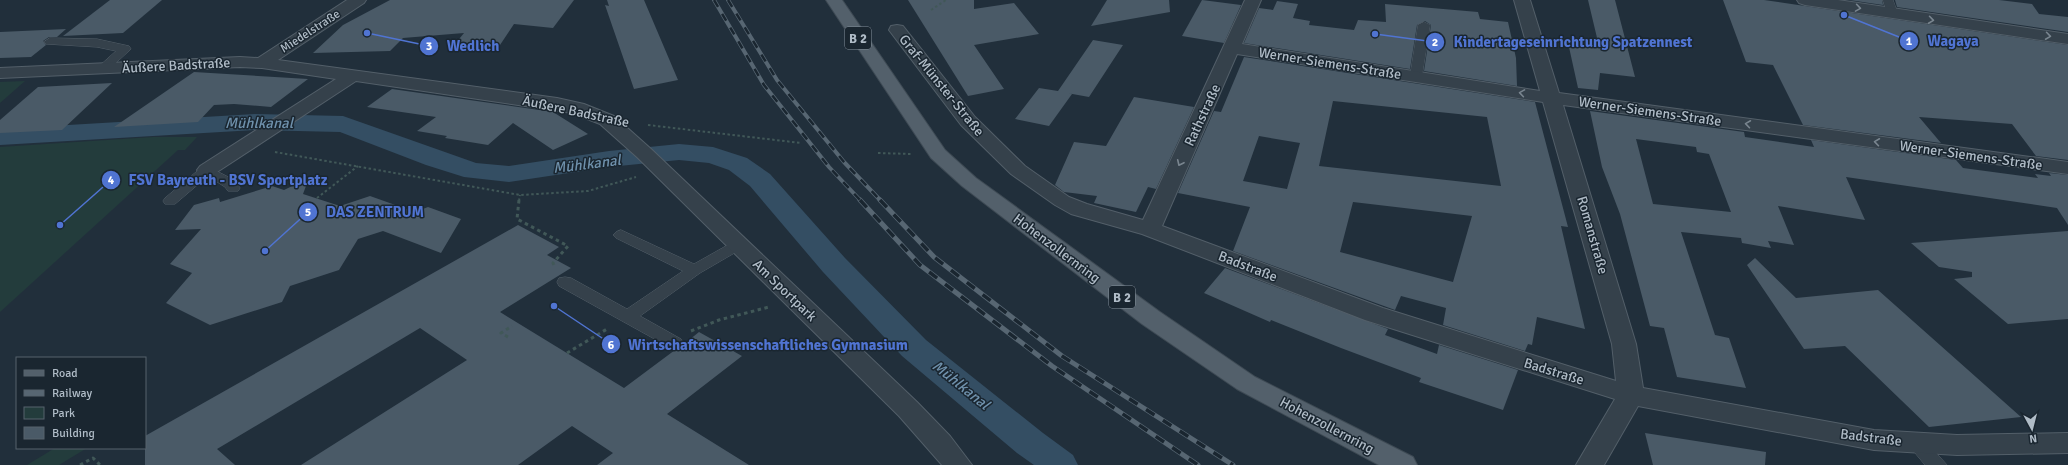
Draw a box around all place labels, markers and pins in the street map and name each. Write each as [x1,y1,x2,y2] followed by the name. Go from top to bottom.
[1899,27,1987,54] callout: Wagaya
[1425,29,1700,56] callout: Kindertageseinrichtung Spatzennest
[419,32,507,59] callout: Wedlich
[101,166,336,193] callout: FSV Bayreuth - BSV Sportplatz
[298,199,432,226] callout: DAS ZENTRUM
[601,331,916,358] callout: Wirtschaftswissenschaftliches Gymnasium

